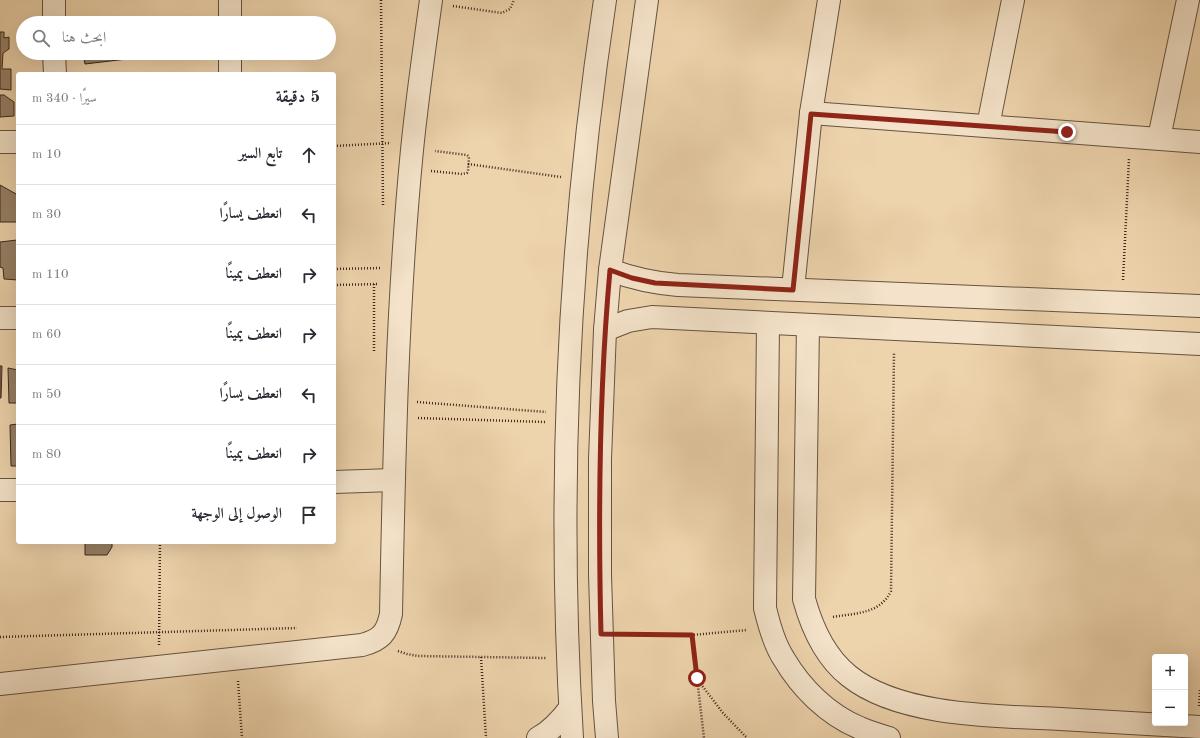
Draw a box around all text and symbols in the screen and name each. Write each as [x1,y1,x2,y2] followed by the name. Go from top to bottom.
[16,16,336,60] search box
[30,27,52,49] icon: search
[62,31,106,46] text: ابحث هنا
[276,89,320,106] text: 5 دقيقة
[32,92,97,105] text: سيرًا · 340 m
[1058,123,1076,141] route end
[298,144,320,166] icon: ahead
[239,147,282,162] text: تابع السير
[32,148,61,161] text: 10 m
[298,204,320,226] icon: left
[220,207,282,222] text: انعطف يسارًا
[32,208,61,221] text: 30 m
[298,264,320,286] icon: right
[226,267,282,282] text: انعطف يمينًا
[32,268,69,281] text: 110 m
[298,324,320,346] icon: right
[226,327,282,342] text: انعطف يمينًا
[32,328,61,341] text: 60 m
[298,384,320,406] icon: left
[220,387,282,402] text: انعطف يسارًا
[32,388,61,401] text: 50 m
[298,444,320,466] icon: right
[226,447,282,462] text: انعطف يمينًا
[32,448,61,461] text: 80 m
[298,504,320,526] icon: arrive
[191,507,282,522] text: الوصول إلى الوجهة
[1152,654,1188,726] map controls
[1152,654,1188,690] button: +
[688,669,706,687] route start
[1152,690,1188,726] button: −

